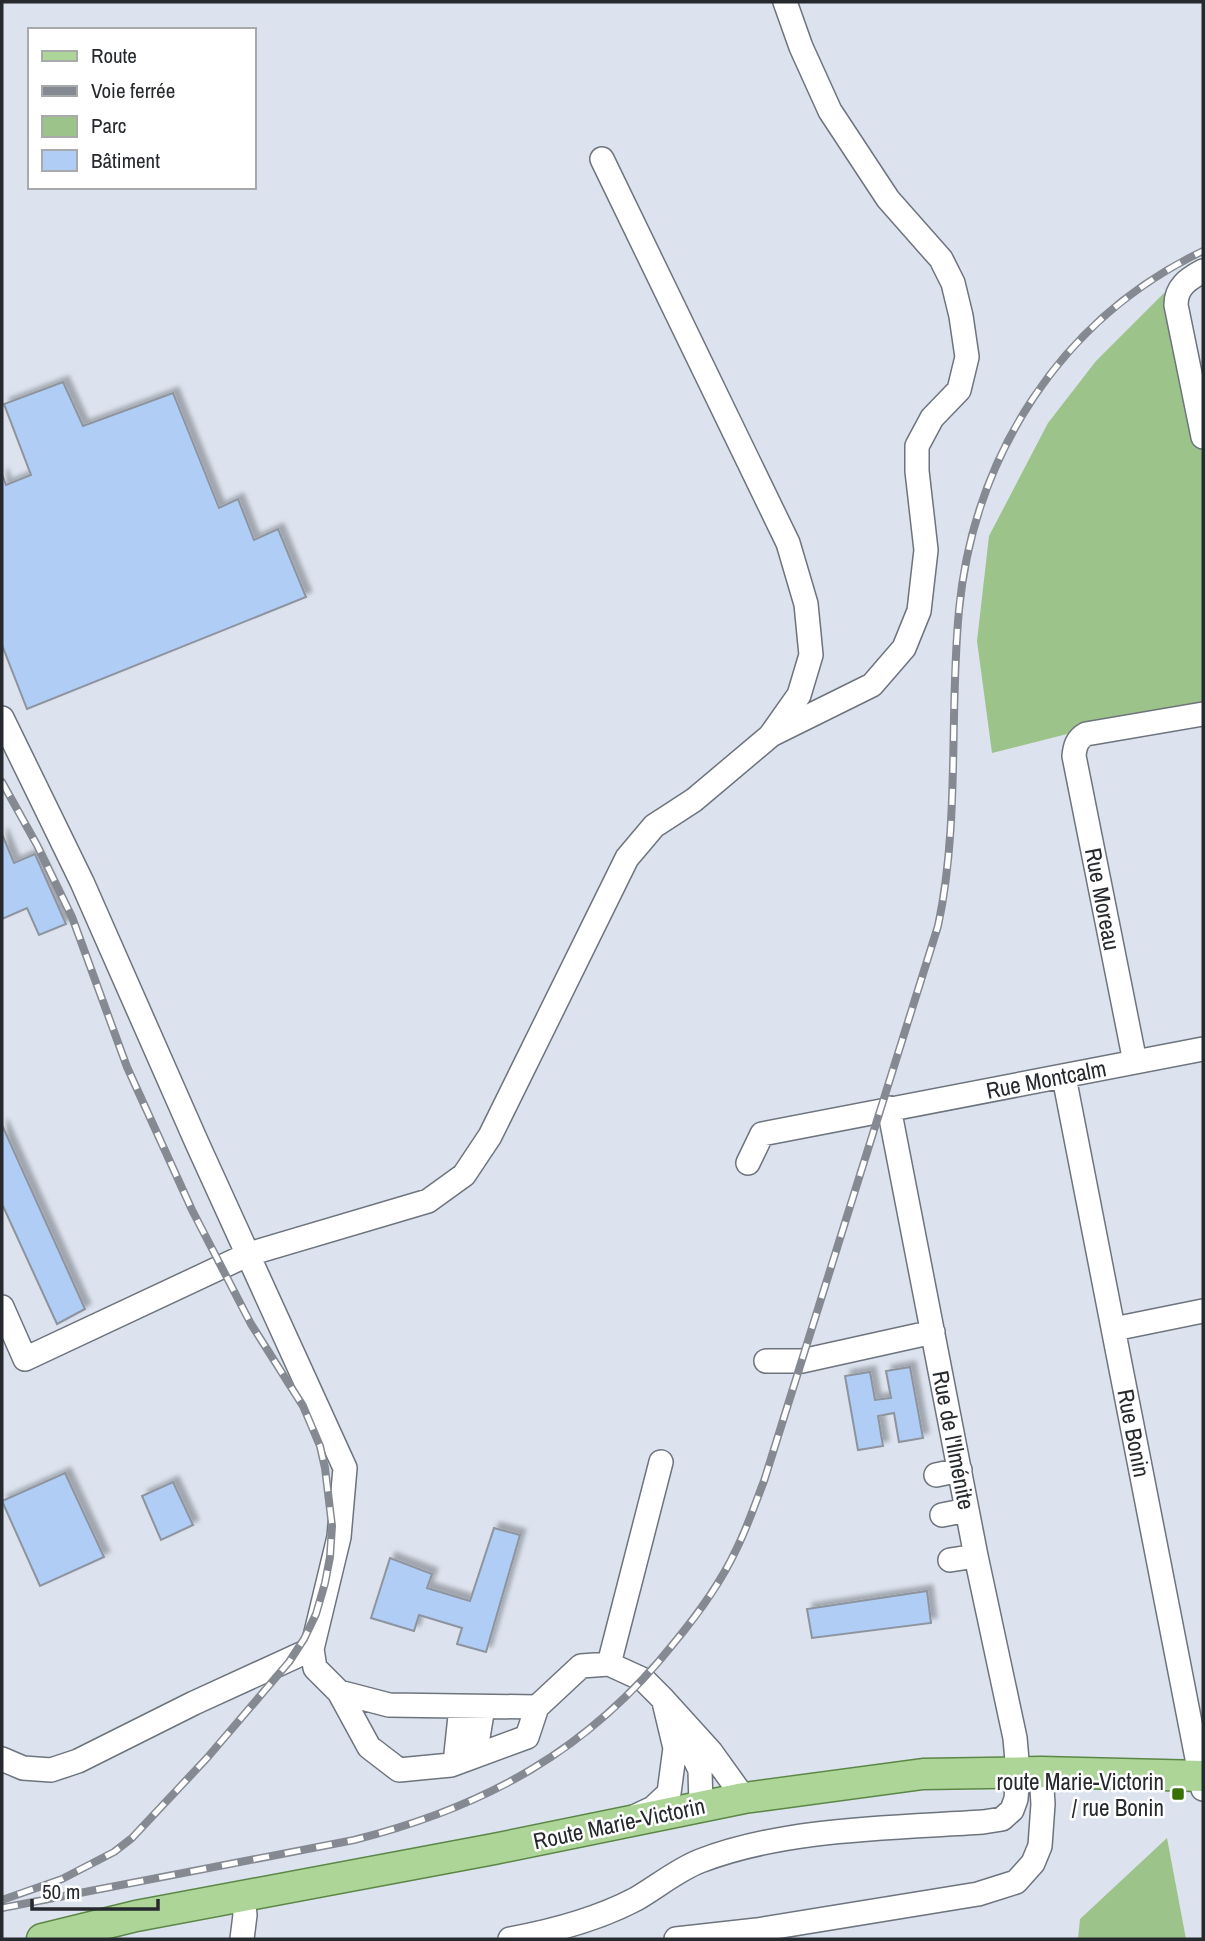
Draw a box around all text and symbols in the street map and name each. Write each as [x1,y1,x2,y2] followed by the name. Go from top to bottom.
[28,28,256,189] legend
[91,41,137,70] text: Route
[91,76,175,105] text: Voie ferrée
[91,111,126,140] text: Parc
[91,146,160,175] text: Bâtiment
[1078,845,1128,953] street label: Rue Moreau
[983,1052,1109,1106] street label: Rue Montcalm
[925,1368,983,1512] street label: Rue de l'Ilménite
[1110,1386,1158,1480] street label: Rue Bonin
[997,1766,1164,1823] place label: route Marie-Victorin / rue Bonin
[1170,1786,1186,1802] marker: route Marie-Victorin / rue Bonin
[530,1790,708,1856] street label: Route Marie-Victorin
[32,1868,158,1912] scale bar
[42,1877,80,1906] text: 50 m

